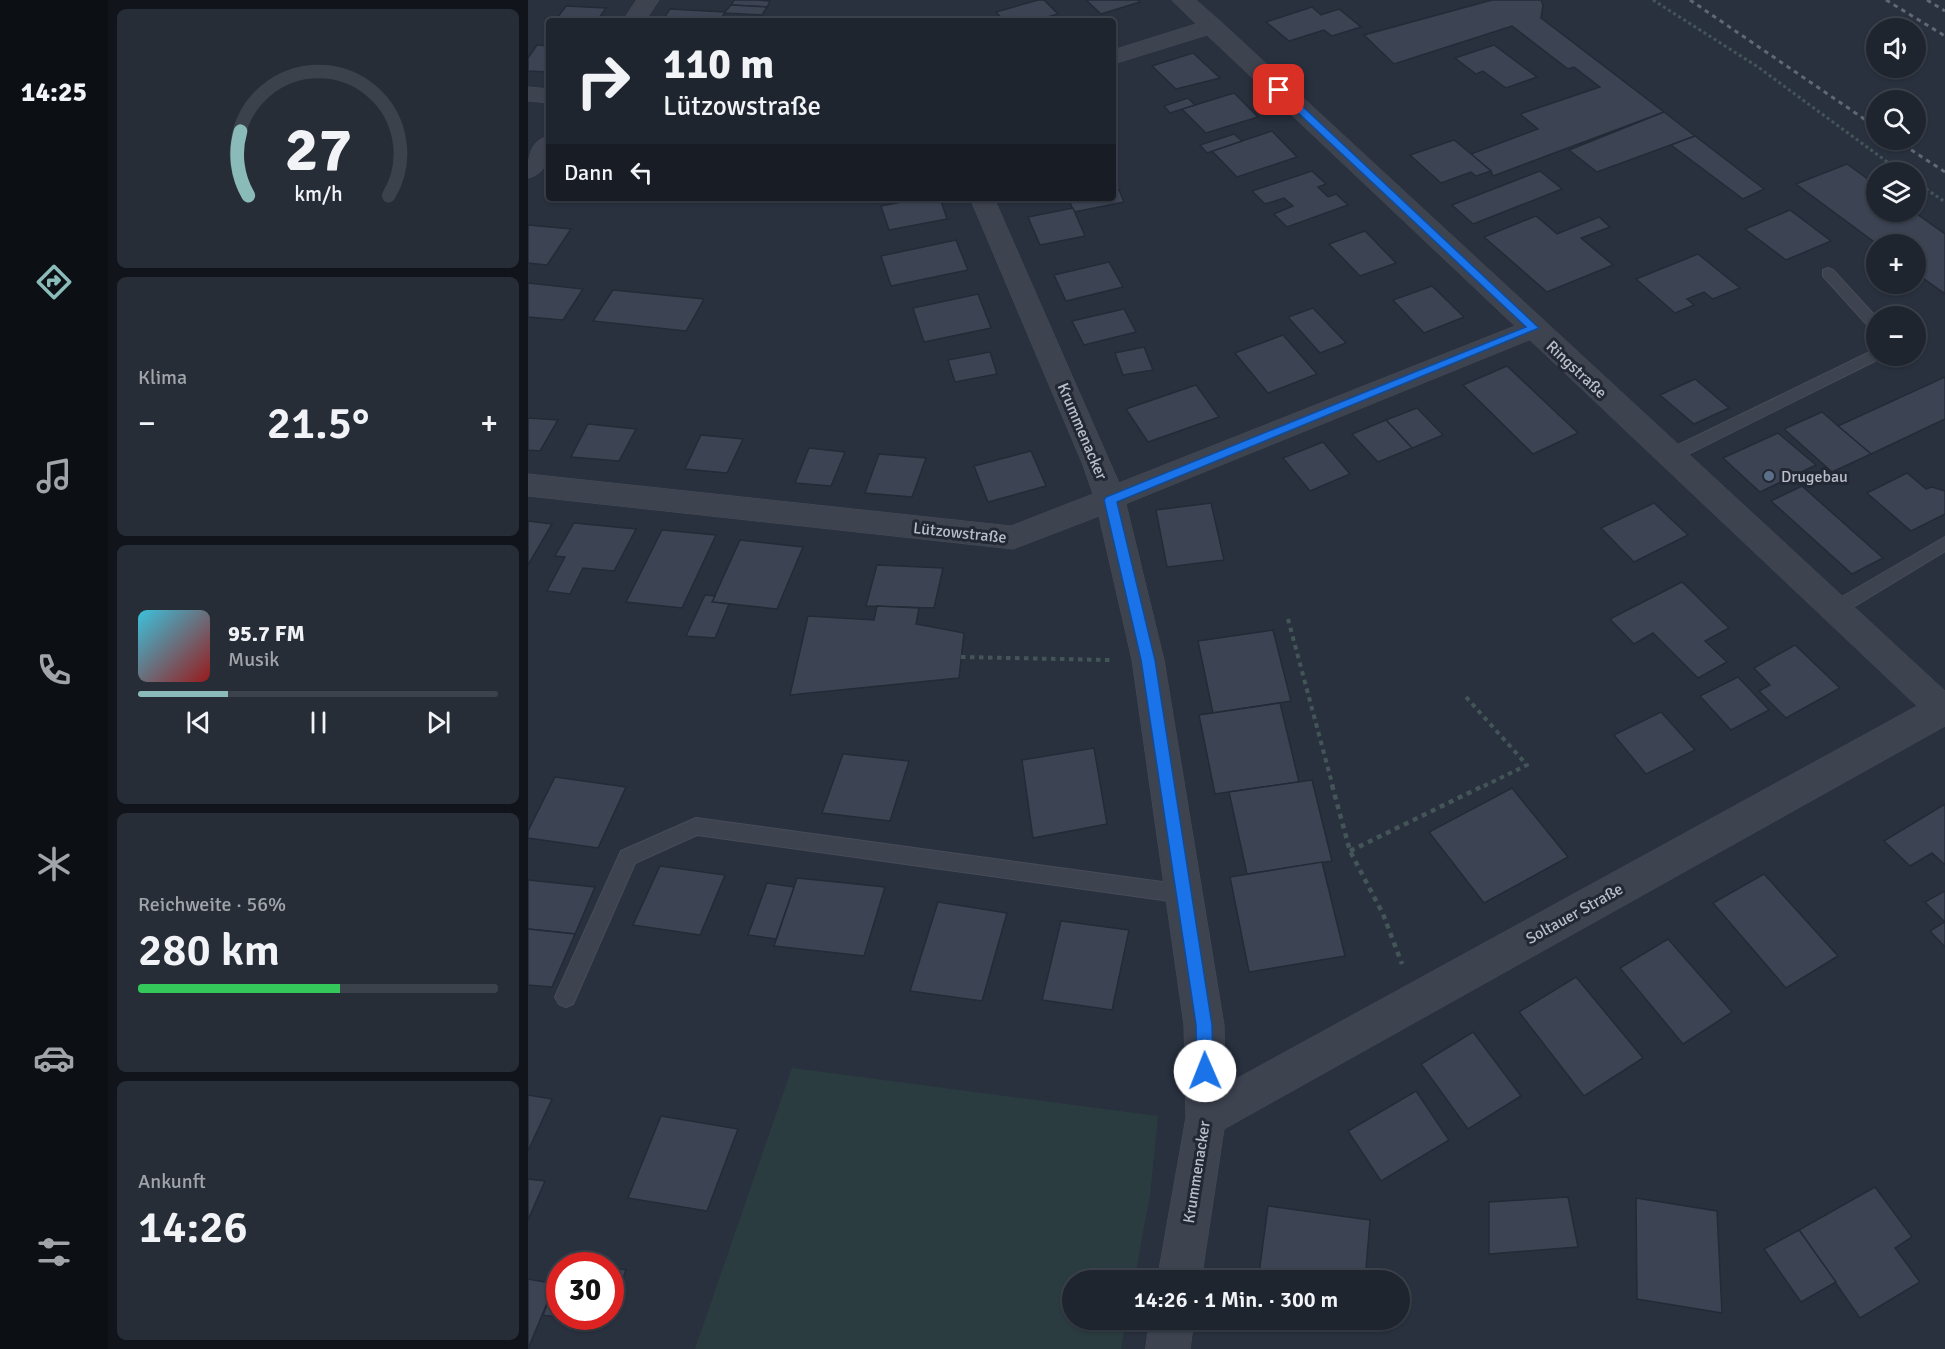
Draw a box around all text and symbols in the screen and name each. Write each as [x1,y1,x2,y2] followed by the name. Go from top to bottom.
[1866,18,1926,366] map controls
[1866,18,1926,78] button: sound
[663,39,774,90] text: 110 m
[564,42,642,120] icon: right
[1253,64,1304,115] pin
[1262,73,1295,106] icon: arrive
[21,76,87,109] text: 14:25
[663,90,821,123] text: Lützowstraße
[1866,90,1926,150] button: search
[284,111,352,188] text: 27
[625,156,658,189] icon: left
[564,159,613,186] text: Dann
[1866,162,1926,222] button: layers
[294,181,342,207] text: km/h
[1866,234,1926,294] button: +
[33,261,75,303] icon: directions
[1866,306,1926,366] button: −
[1542,337,1611,403] street label: Ringstraße
[138,365,187,390] text: Klima
[1053,380,1112,483] street label: Krummenacker
[267,396,369,451] text: 21.5°
[138,403,156,444] text: −
[480,403,498,444] text: +
[33,455,75,497] icon: music
[1781,467,1848,487] place label: Drugebau
[1762,469,1776,483] marker: Drugebau
[912,518,1008,548] street label: Lützowstraße
[228,620,305,647] text: 95.7 FM
[228,647,279,672] text: Musik
[33,649,75,691] icon: phone
[182,706,215,739] icon: previous
[302,706,335,739] icon: pause
[422,706,455,739] icon: next
[33,843,75,885] icon: climate
[1522,879,1627,949] street label: Soltauer Straße
[138,892,286,917] text: Reichweite · 56%
[138,923,280,978] text: 280 km
[33,1037,75,1079] icon: car
[1173,1039,1237,1103] position arrow
[1179,1119,1215,1225] street label: Krummenacker
[138,1169,206,1194] text: Ankunft
[138,1200,248,1255] text: 14:26
[33,1231,75,1273] icon: filters
[546,1252,624,1330] speed limit sign: 30
[1134,1286,1338,1313] text: 14:26 · 1 Min. · 300 m

